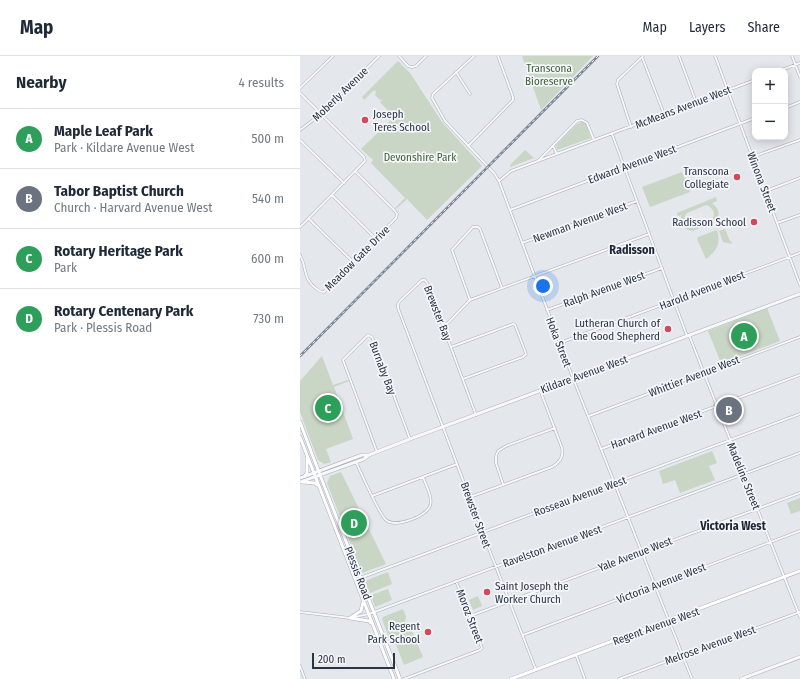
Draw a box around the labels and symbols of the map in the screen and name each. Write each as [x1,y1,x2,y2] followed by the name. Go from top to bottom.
[525,62,573,88] park label: Transcona Bioreserve
[310,65,371,124] street label: Moberly Avenue
[633,83,733,132] street label: McMeans Avenue West
[373,108,430,134] place label: Joseph Teres School
[360,115,370,125] marker: Joseph Teres School
[586,142,678,186] street label: Edward Avenue West
[744,150,779,214] street label: Winona Street
[384,151,457,164] park label: Devonshire Park
[683,165,729,191] place label: Transcona Collegiate
[732,172,742,182] marker: Transcona Collegiate
[531,199,629,246] street label: Newman Avenue West
[672,216,746,229] place label: Radisson School
[749,217,759,227] marker: Radisson School
[322,223,393,294] street label: Meadow Gate Drive
[609,243,655,257] district label: Radisson
[658,268,747,313] street label: Harold Avenue West
[562,269,647,310] street label: Ralph Avenue West
[533,276,553,296] your location
[421,284,454,343] street label: Brewster Bay
[543,315,574,369] street label: Hoka Street
[573,317,661,343] place label: Lutheran Church of the Good Shepherd
[731,321,757,351] pin: A
[663,324,673,334] marker: Lutheran Church of the Good Shepherd
[366,340,399,397] street label: Burnaby Bay
[539,353,630,396] street label: Kildare Avenue West
[647,353,742,400] street label: Whittier Avenue West
[315,393,341,423] pin: C
[716,395,742,425] pin: B
[609,407,704,452] street label: Harvard Avenue West
[724,441,763,512] street label: Madeline Street
[532,474,629,519] street label: Rosseau Avenue West
[458,480,494,550] street label: Brewster Street
[341,508,367,538] pin: D
[699,519,767,533] district label: Victoria West
[501,522,604,570] street label: Ravelston Avenue West
[596,534,674,575] street label: Yale Avenue West
[341,545,374,602] street label: Plessis Road
[615,560,708,606] street label: Victoria Avenue West
[495,580,569,606] place label: Saint Joseph the Worker Church
[453,587,486,645] street label: Moroz Street
[482,587,492,597] marker: Saint Joseph the Worker Church
[611,605,702,648] street label: Regent Avenue West
[367,620,420,646] place label: Regent Park School
[663,623,758,668] street label: Melrose Avenue West
[423,627,433,637] marker: Regent Park School
[312,651,395,670] scale bar

